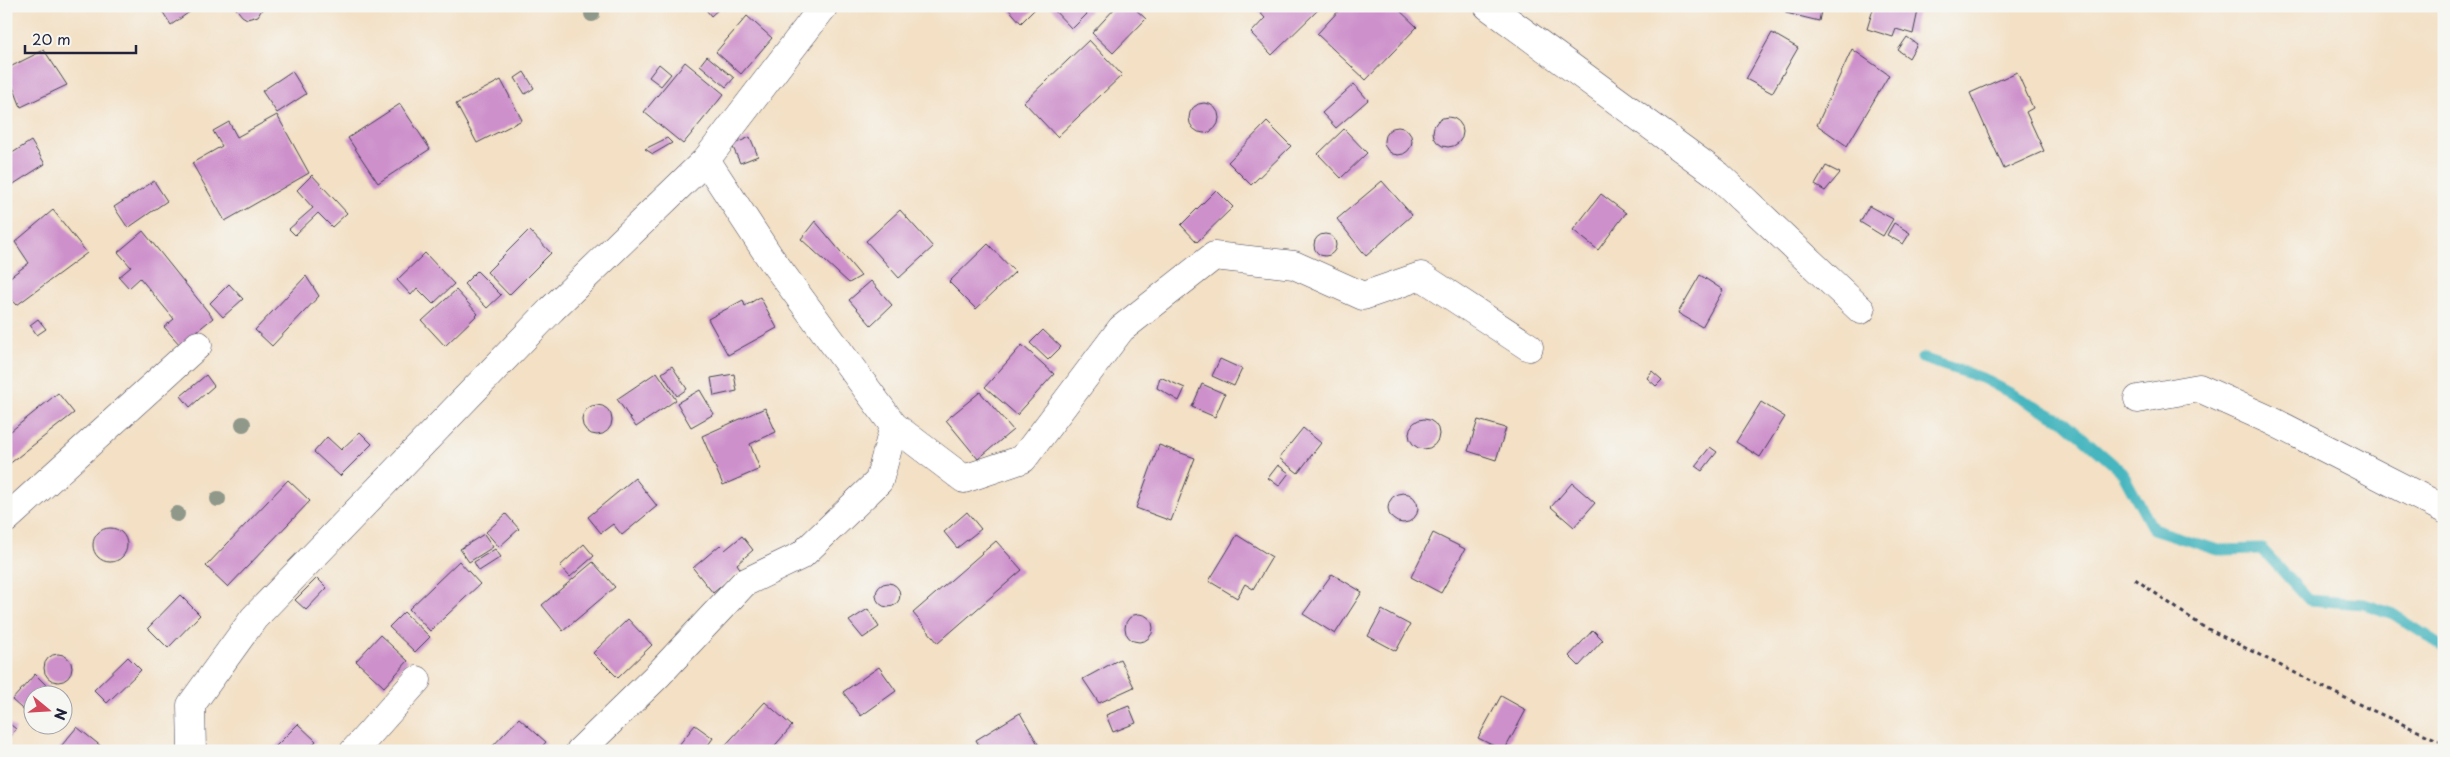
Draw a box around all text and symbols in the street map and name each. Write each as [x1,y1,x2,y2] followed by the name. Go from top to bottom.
[25,22,136,54] scale bar
[32,27,71,50] text: 20 m
[22,684,72,734] north arrow
[49,706,73,723] text: N

